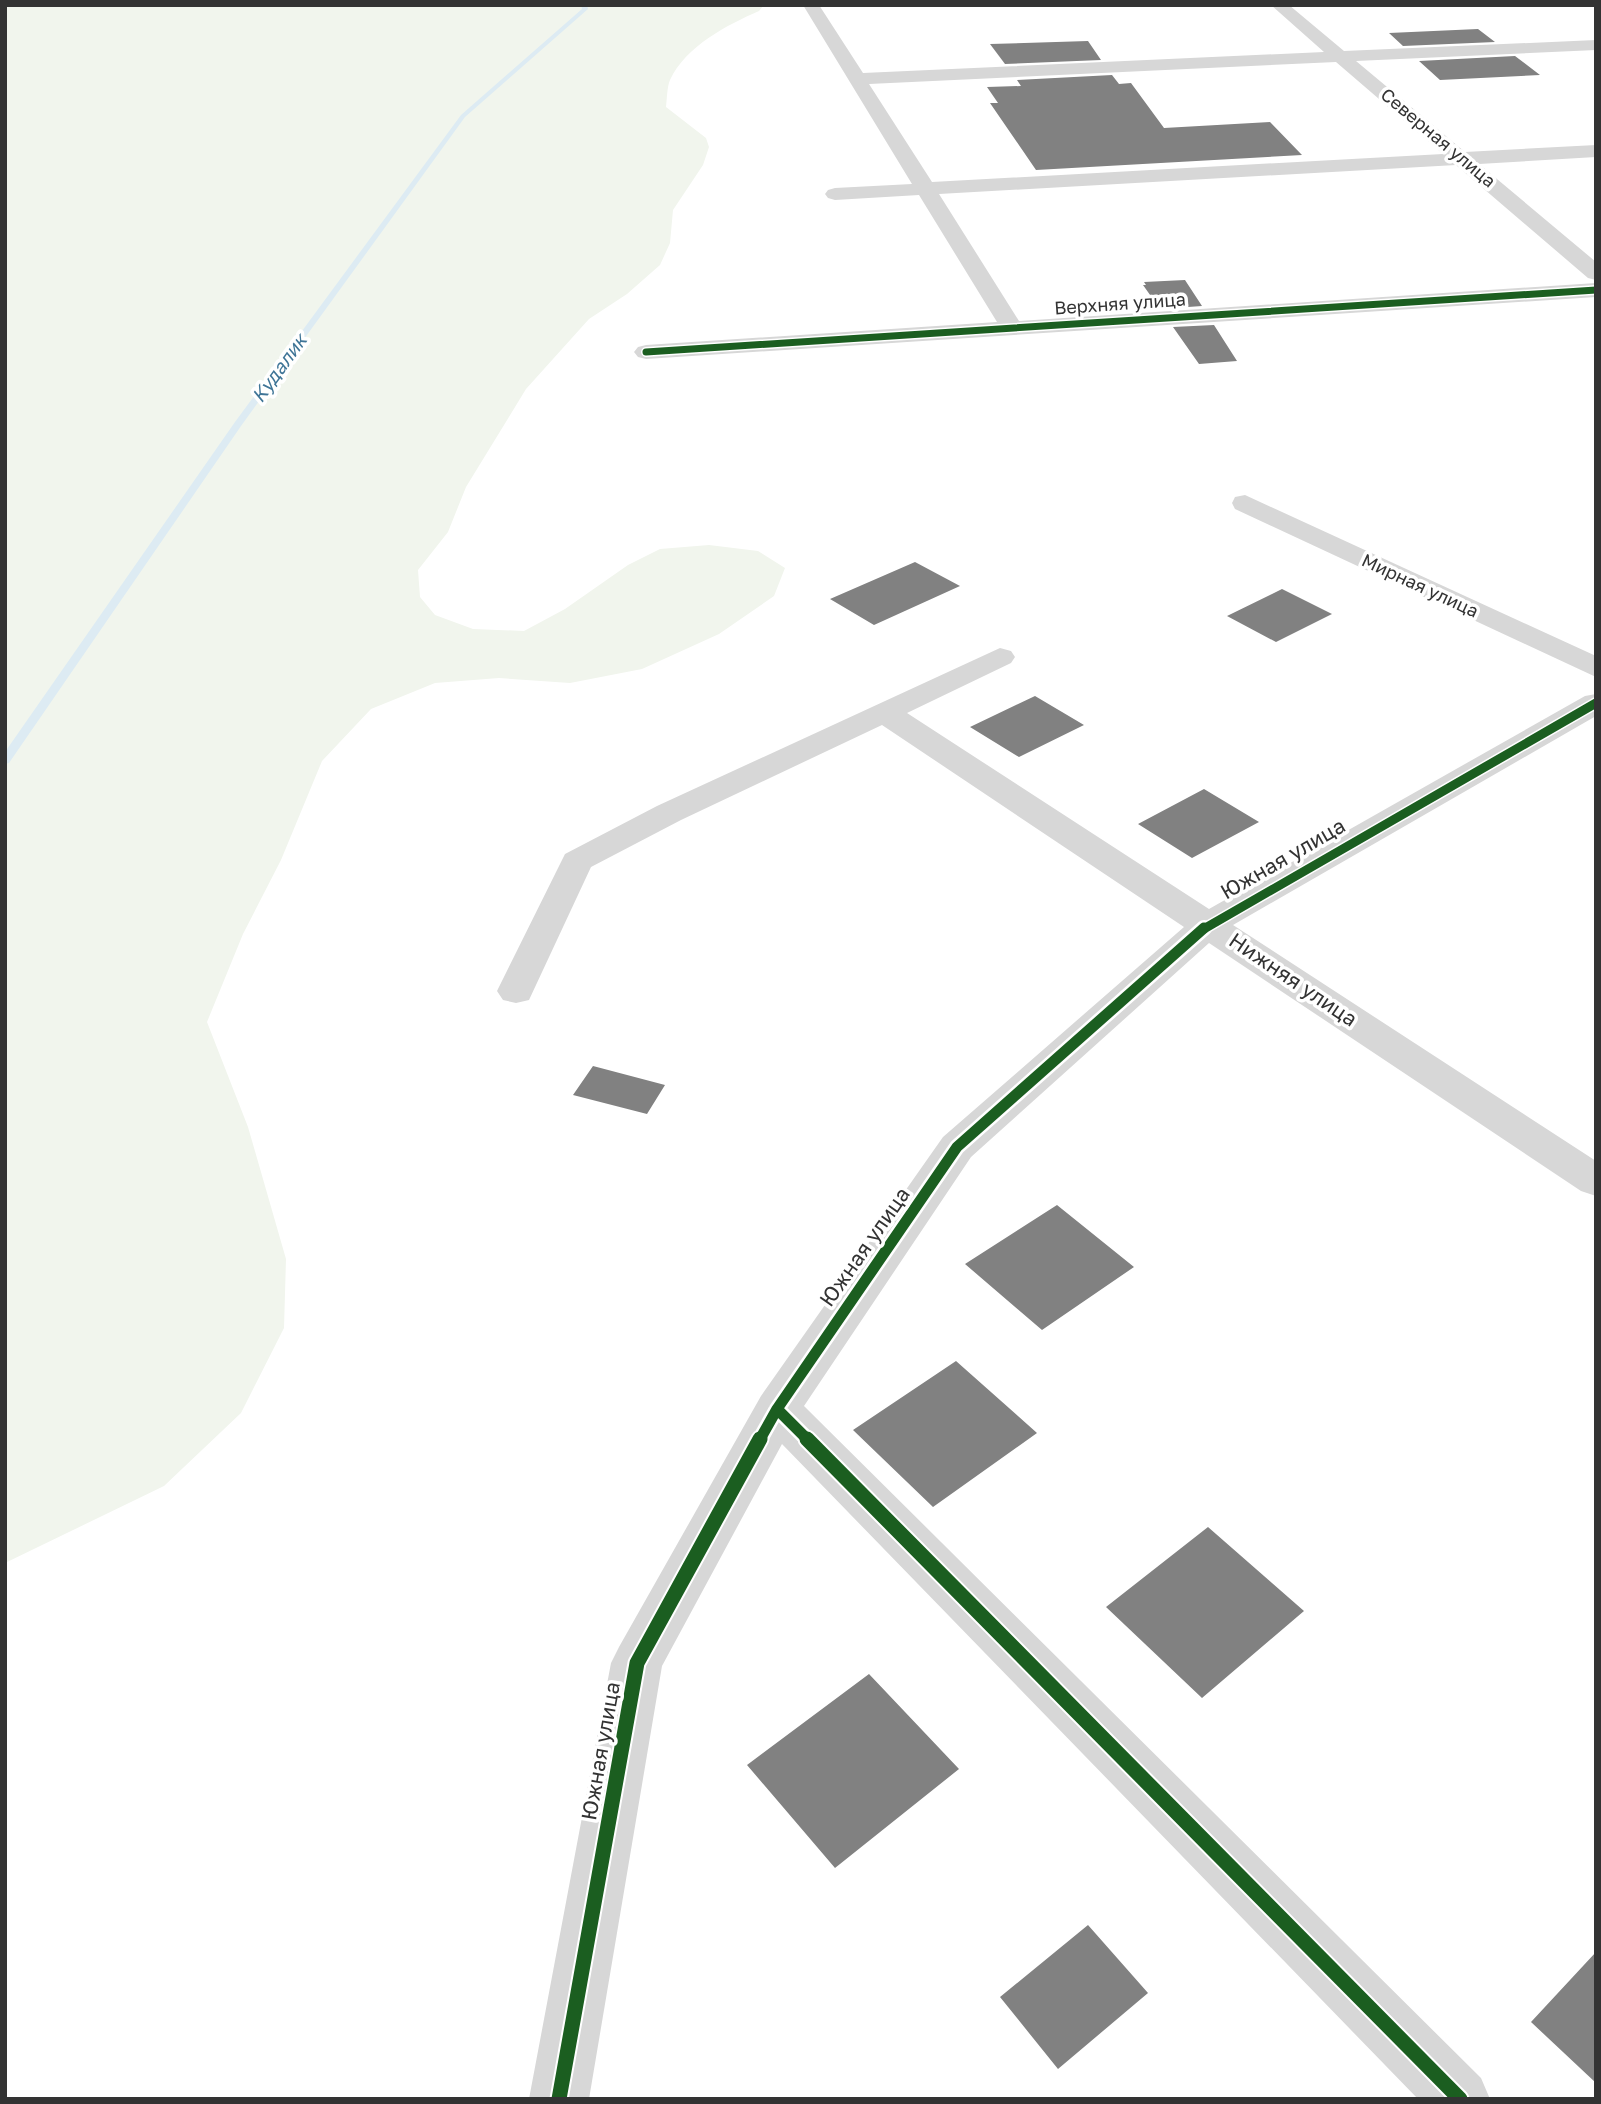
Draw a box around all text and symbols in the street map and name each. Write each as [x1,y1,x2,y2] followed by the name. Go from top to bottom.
[1377,83,1500,192] street label: Северная улица
[1053,287,1186,319] street label: Верхняя улица
[246,327,312,406] water label: Кудалик
[1359,548,1482,622] street label: Мирная улица
[1215,812,1350,904] street label: Южная улица
[1224,927,1363,1032] street label: Нижняя улица
[813,1182,915,1311] street label: Южная улица
[575,1680,625,1822] street label: Южная улица

